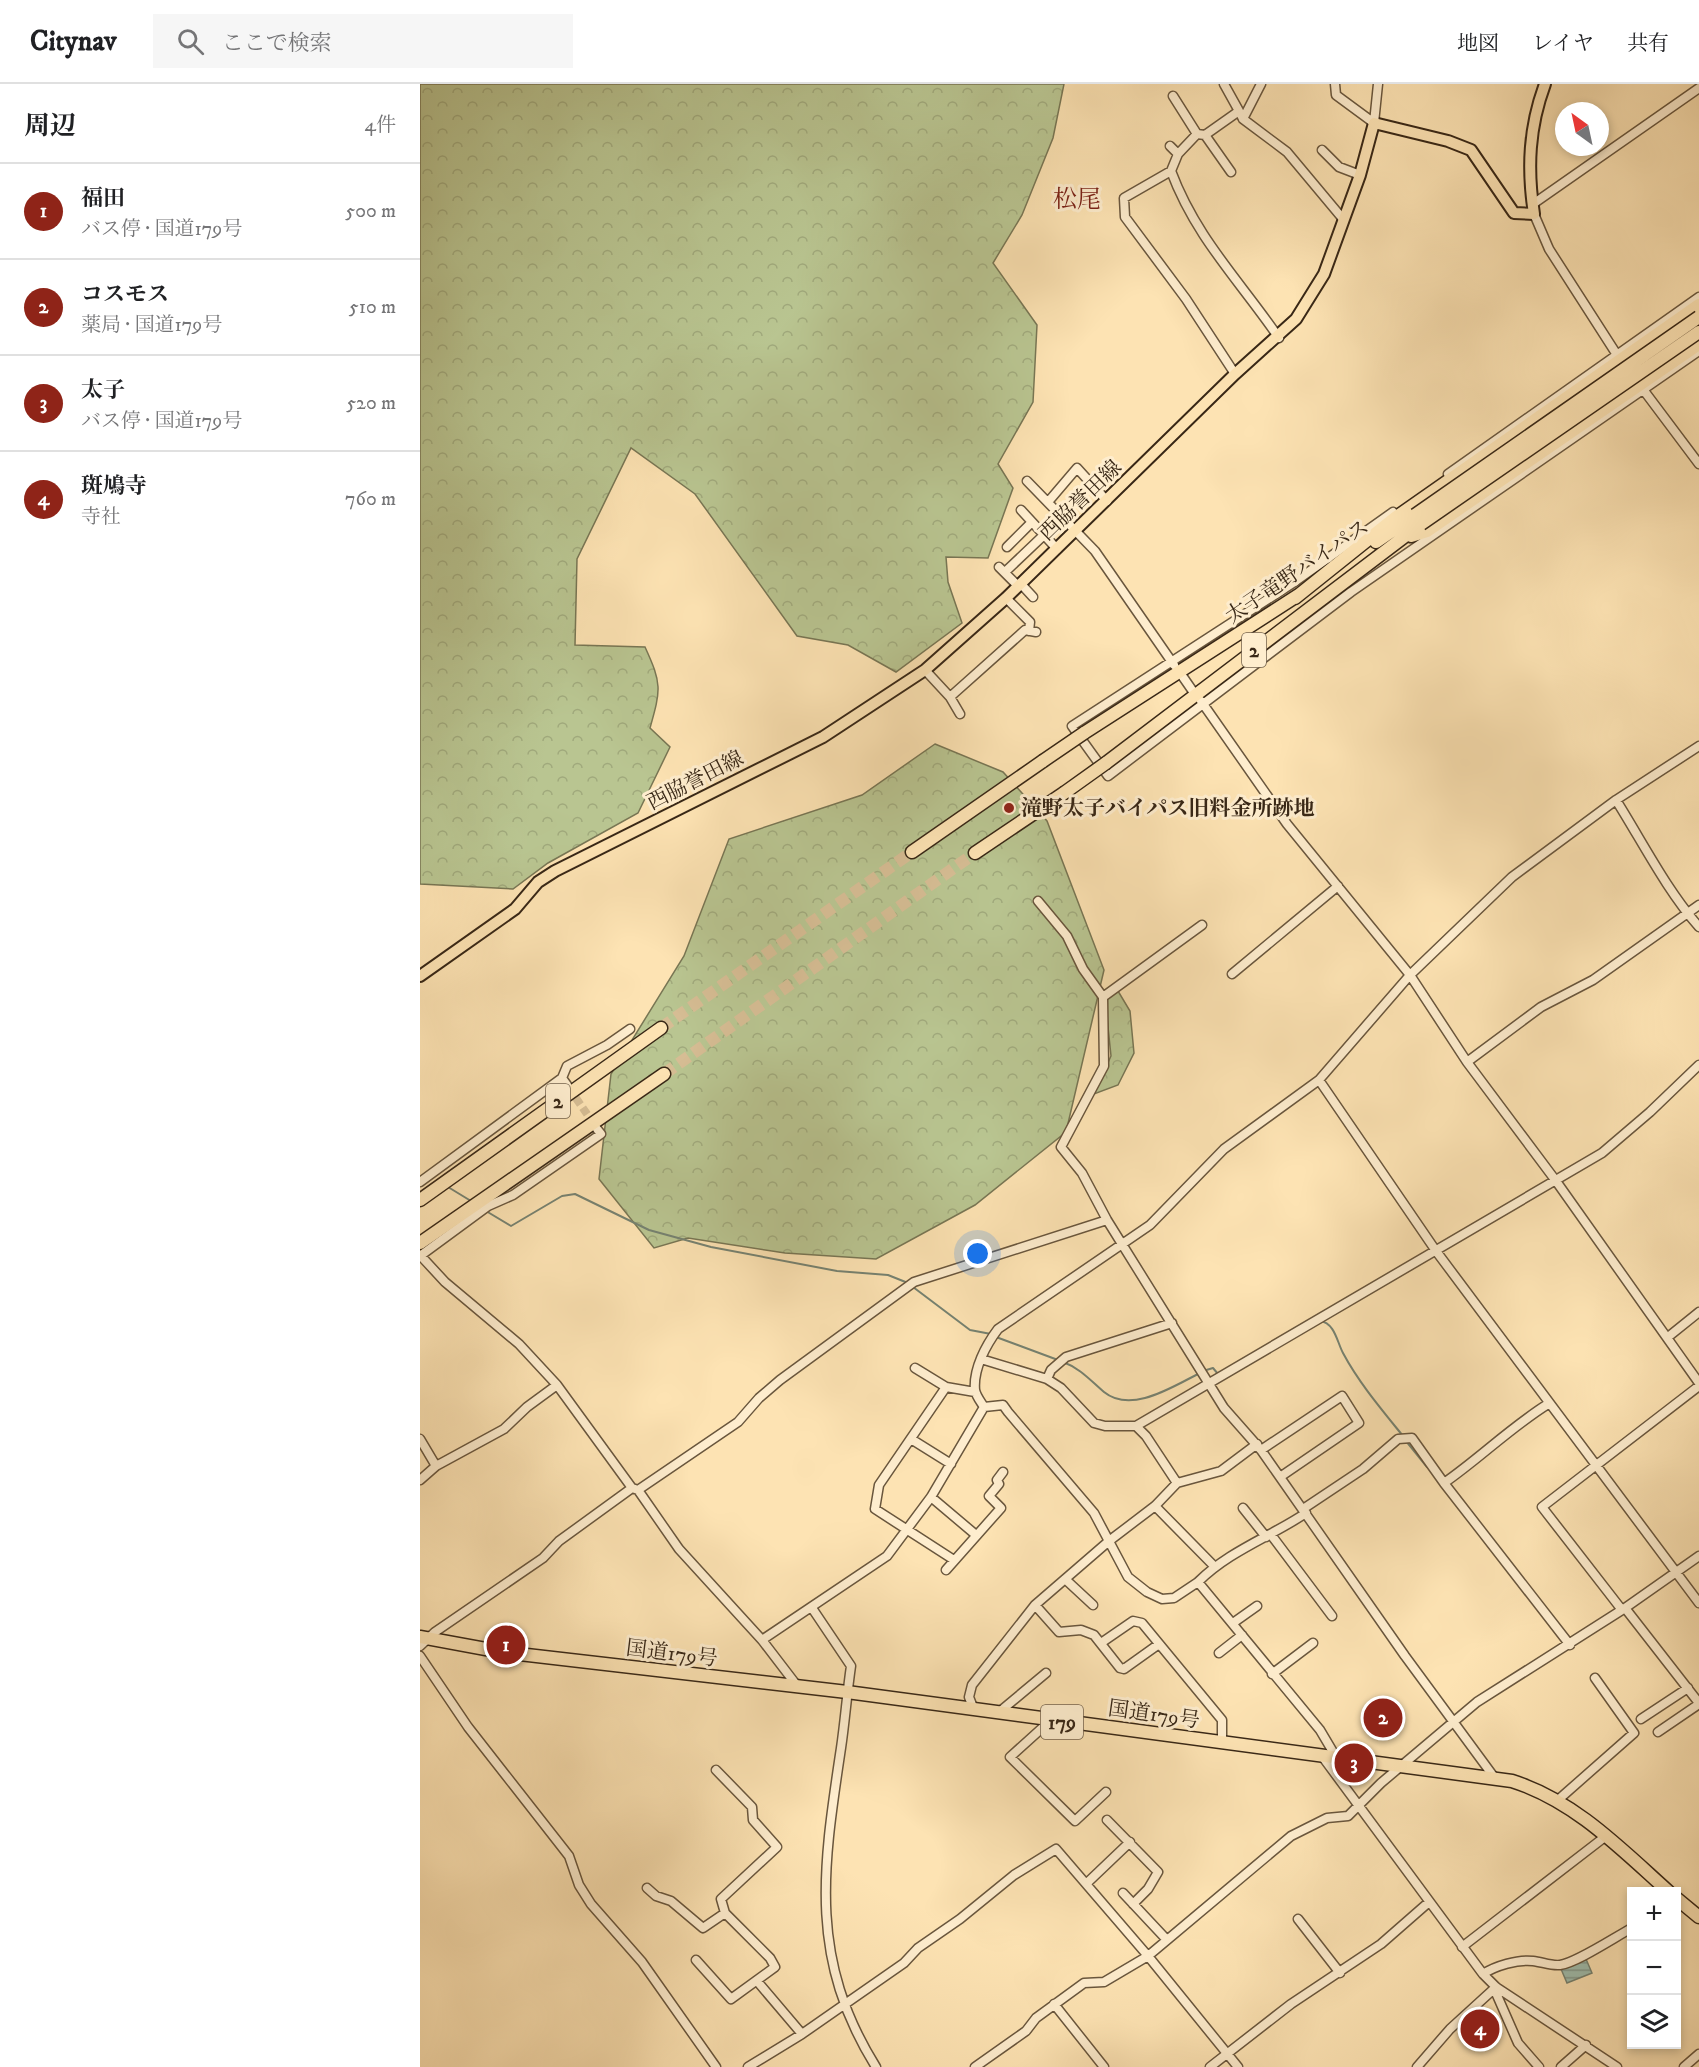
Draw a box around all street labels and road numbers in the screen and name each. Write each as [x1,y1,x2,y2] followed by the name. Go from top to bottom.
[1034,455,1127,547] street label: 西脇誉田線
[1221,514,1374,629] street label: 太子竜野バイパス
[1242,633,1266,667] road number: 2
[643,745,748,816] street label: 西脇誉田線
[546,1084,570,1118] road number: 2
[625,1635,719,1673] street label: 国道179号
[1106,1696,1201,1734] street label: 国道179号
[1041,1705,1083,1739] road number: 179

